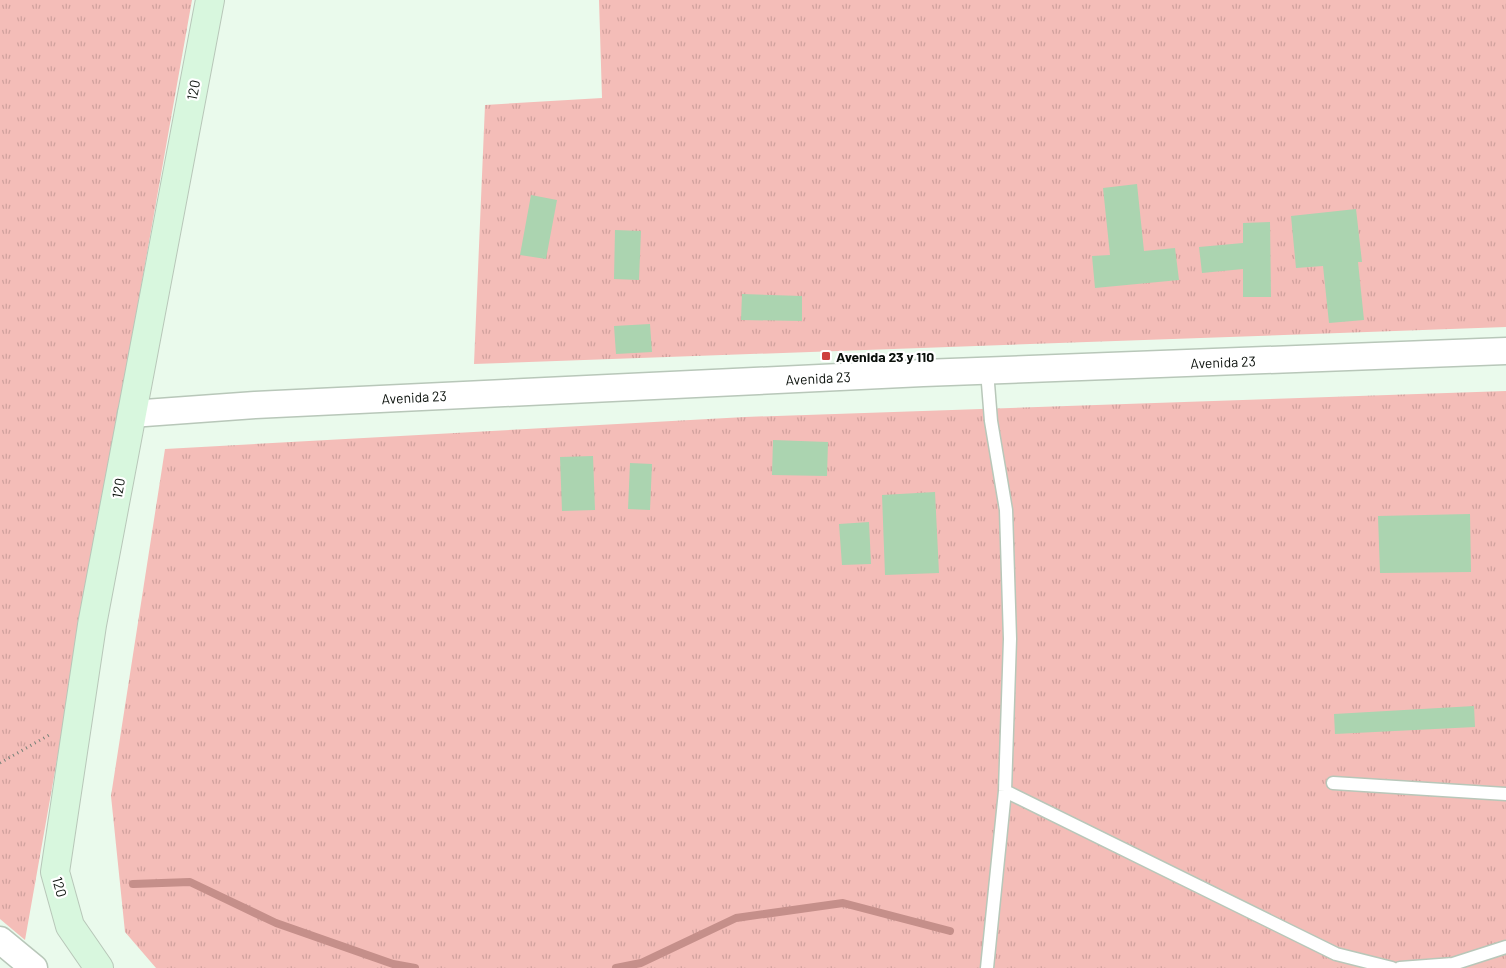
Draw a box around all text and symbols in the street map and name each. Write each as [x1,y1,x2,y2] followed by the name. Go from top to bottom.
[183,78,203,102] street label: 120
[836,348,934,365] place label: Avenida 23 y 110
[820,350,832,362] marker: Avenida 23 y 110
[1190,352,1256,372] street label: Avenida 23
[785,368,851,388] street label: Avenida 23
[381,387,447,407] street label: Avenida 23
[108,477,128,499] street label: 120
[49,875,71,899] street label: 120

